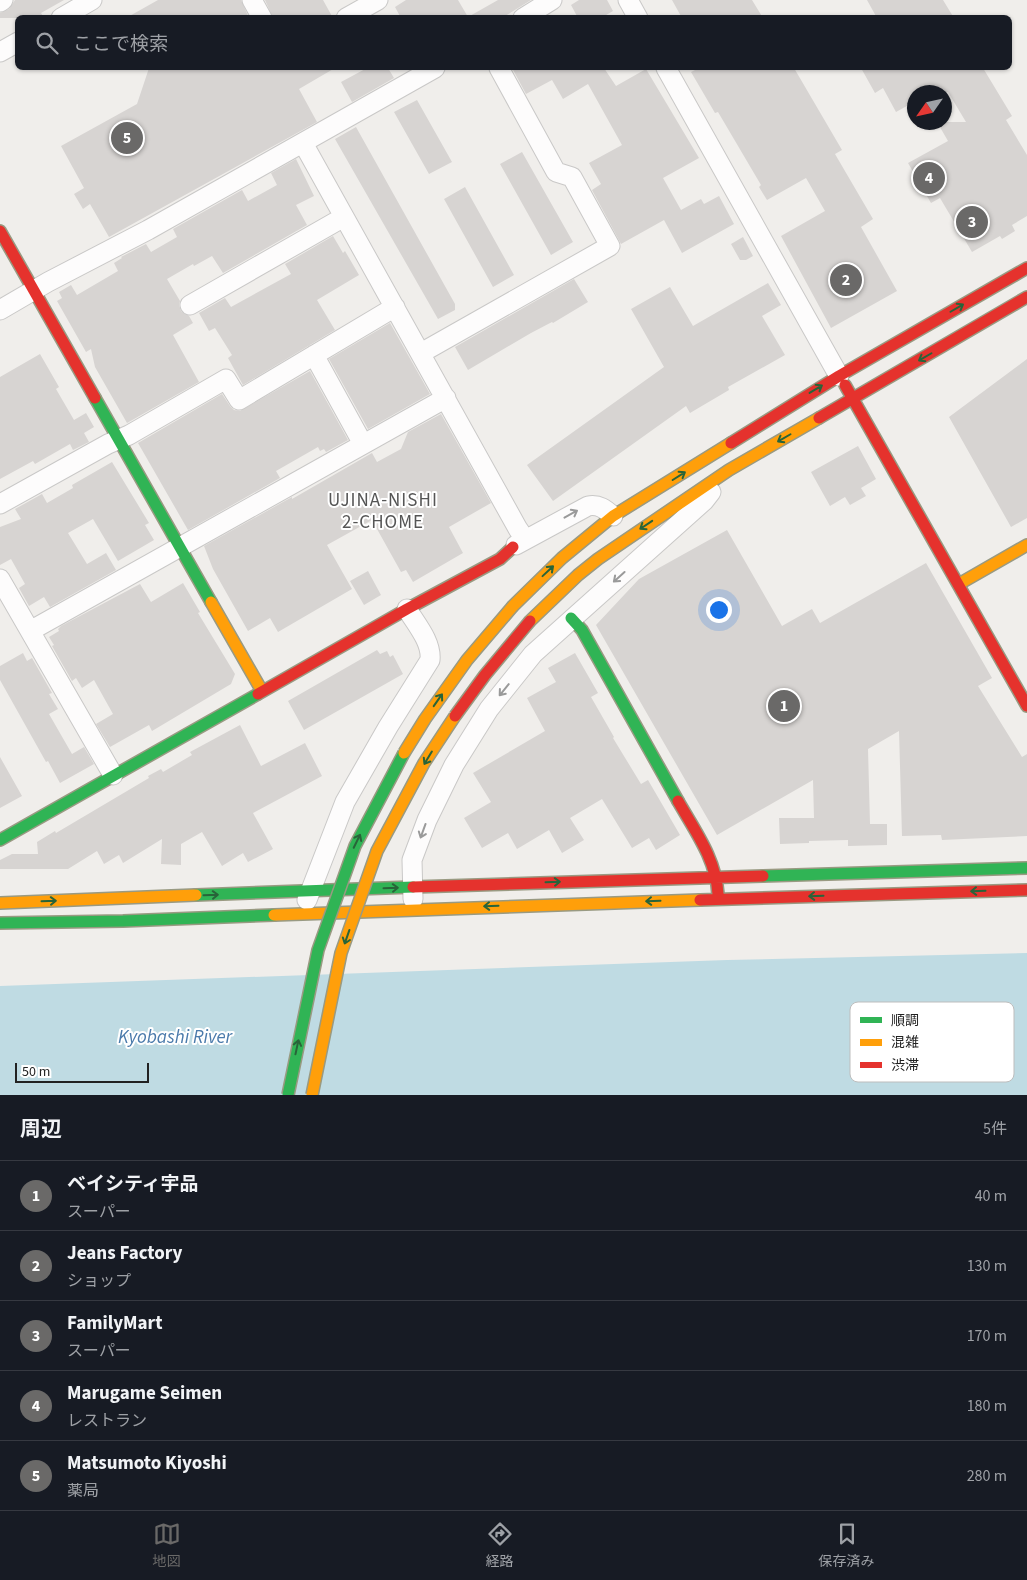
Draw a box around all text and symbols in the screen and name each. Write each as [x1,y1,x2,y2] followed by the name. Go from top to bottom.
[15,15,1012,70] search box
[33,29,61,57] icon: search
[73,31,168,58] text: ここで検索
[907,85,952,130] north arrow
[111,119,143,157] pin: 5
[913,159,945,197] pin: 4
[956,203,988,241] pin: 3
[830,261,862,299] pin: 2
[949,302,964,312] one-way arrow
[918,353,932,363] one-way arrow
[809,384,823,394] one-way arrow
[777,434,791,444] one-way arrow
[671,470,685,480] one-way arrow
[328,487,438,536] district label: UJINA-NISHI 2-CHOME
[563,509,578,519] one-way arrow
[639,520,653,530] one-way arrow
[542,565,554,577] one-way arrow
[613,571,626,583] one-way arrow
[706,597,732,623] your location
[498,684,509,697] one-way arrow
[768,687,800,725] pin: 1
[433,693,443,707] one-way arrow
[422,750,432,764] one-way arrow
[418,823,427,838] one-way arrow
[353,834,363,849] one-way arrow
[545,878,561,887] one-way arrow
[382,883,399,893] one-way arrow
[971,886,987,896] one-way arrow
[202,890,219,900] one-way arrow
[808,891,824,901] one-way arrow
[40,896,56,906] one-way arrow
[646,896,662,906] one-way arrow
[483,901,500,911] one-way arrow
[342,929,351,945] one-way arrow
[850,1002,1014,1082] legend
[891,1011,919,1031] text: 順調
[118,1024,234,1051] water label: Kyobashi River
[891,1033,919,1053] text: 混雑
[293,1040,303,1056] one-way arrow
[891,1056,919,1076] text: 渋滞
[15,1060,149,1083] scale bar
[22,1062,50,1082] text: 50 m
[20,1114,62,1144] text: 周辺
[983,1118,1007,1140] text: 5件
[67,1171,199,1198] text: ベイシティ宇品
[32,1185,40,1207] text: 1
[975,1185,1007,1207] text: 40 m
[67,1201,131,1223] text: スーパー
[67,1240,182,1267] text: Jeans Factory
[32,1255,40,1277] text: 2
[967,1255,1007,1277] text: 130 m
[67,1270,131,1292] text: ショップ
[67,1310,162,1337] text: FamilyMart
[32,1325,40,1347] text: 3
[967,1325,1007,1347] text: 170 m
[67,1340,131,1362] text: スーパー
[67,1380,222,1407] text: Marugame Seimen
[32,1395,40,1417] text: 4
[967,1395,1007,1417] text: 180 m
[67,1410,147,1432] text: レストラン
[67,1450,227,1477] text: Matsumoto Kiyoshi
[32,1465,40,1487] text: 5
[967,1465,1007,1487] text: 280 m
[67,1480,99,1502] text: 薬局
[153,1520,181,1572] tab: 地図
[486,1520,514,1572] tab: 経路
[819,1520,875,1572] tab: 保存済み

